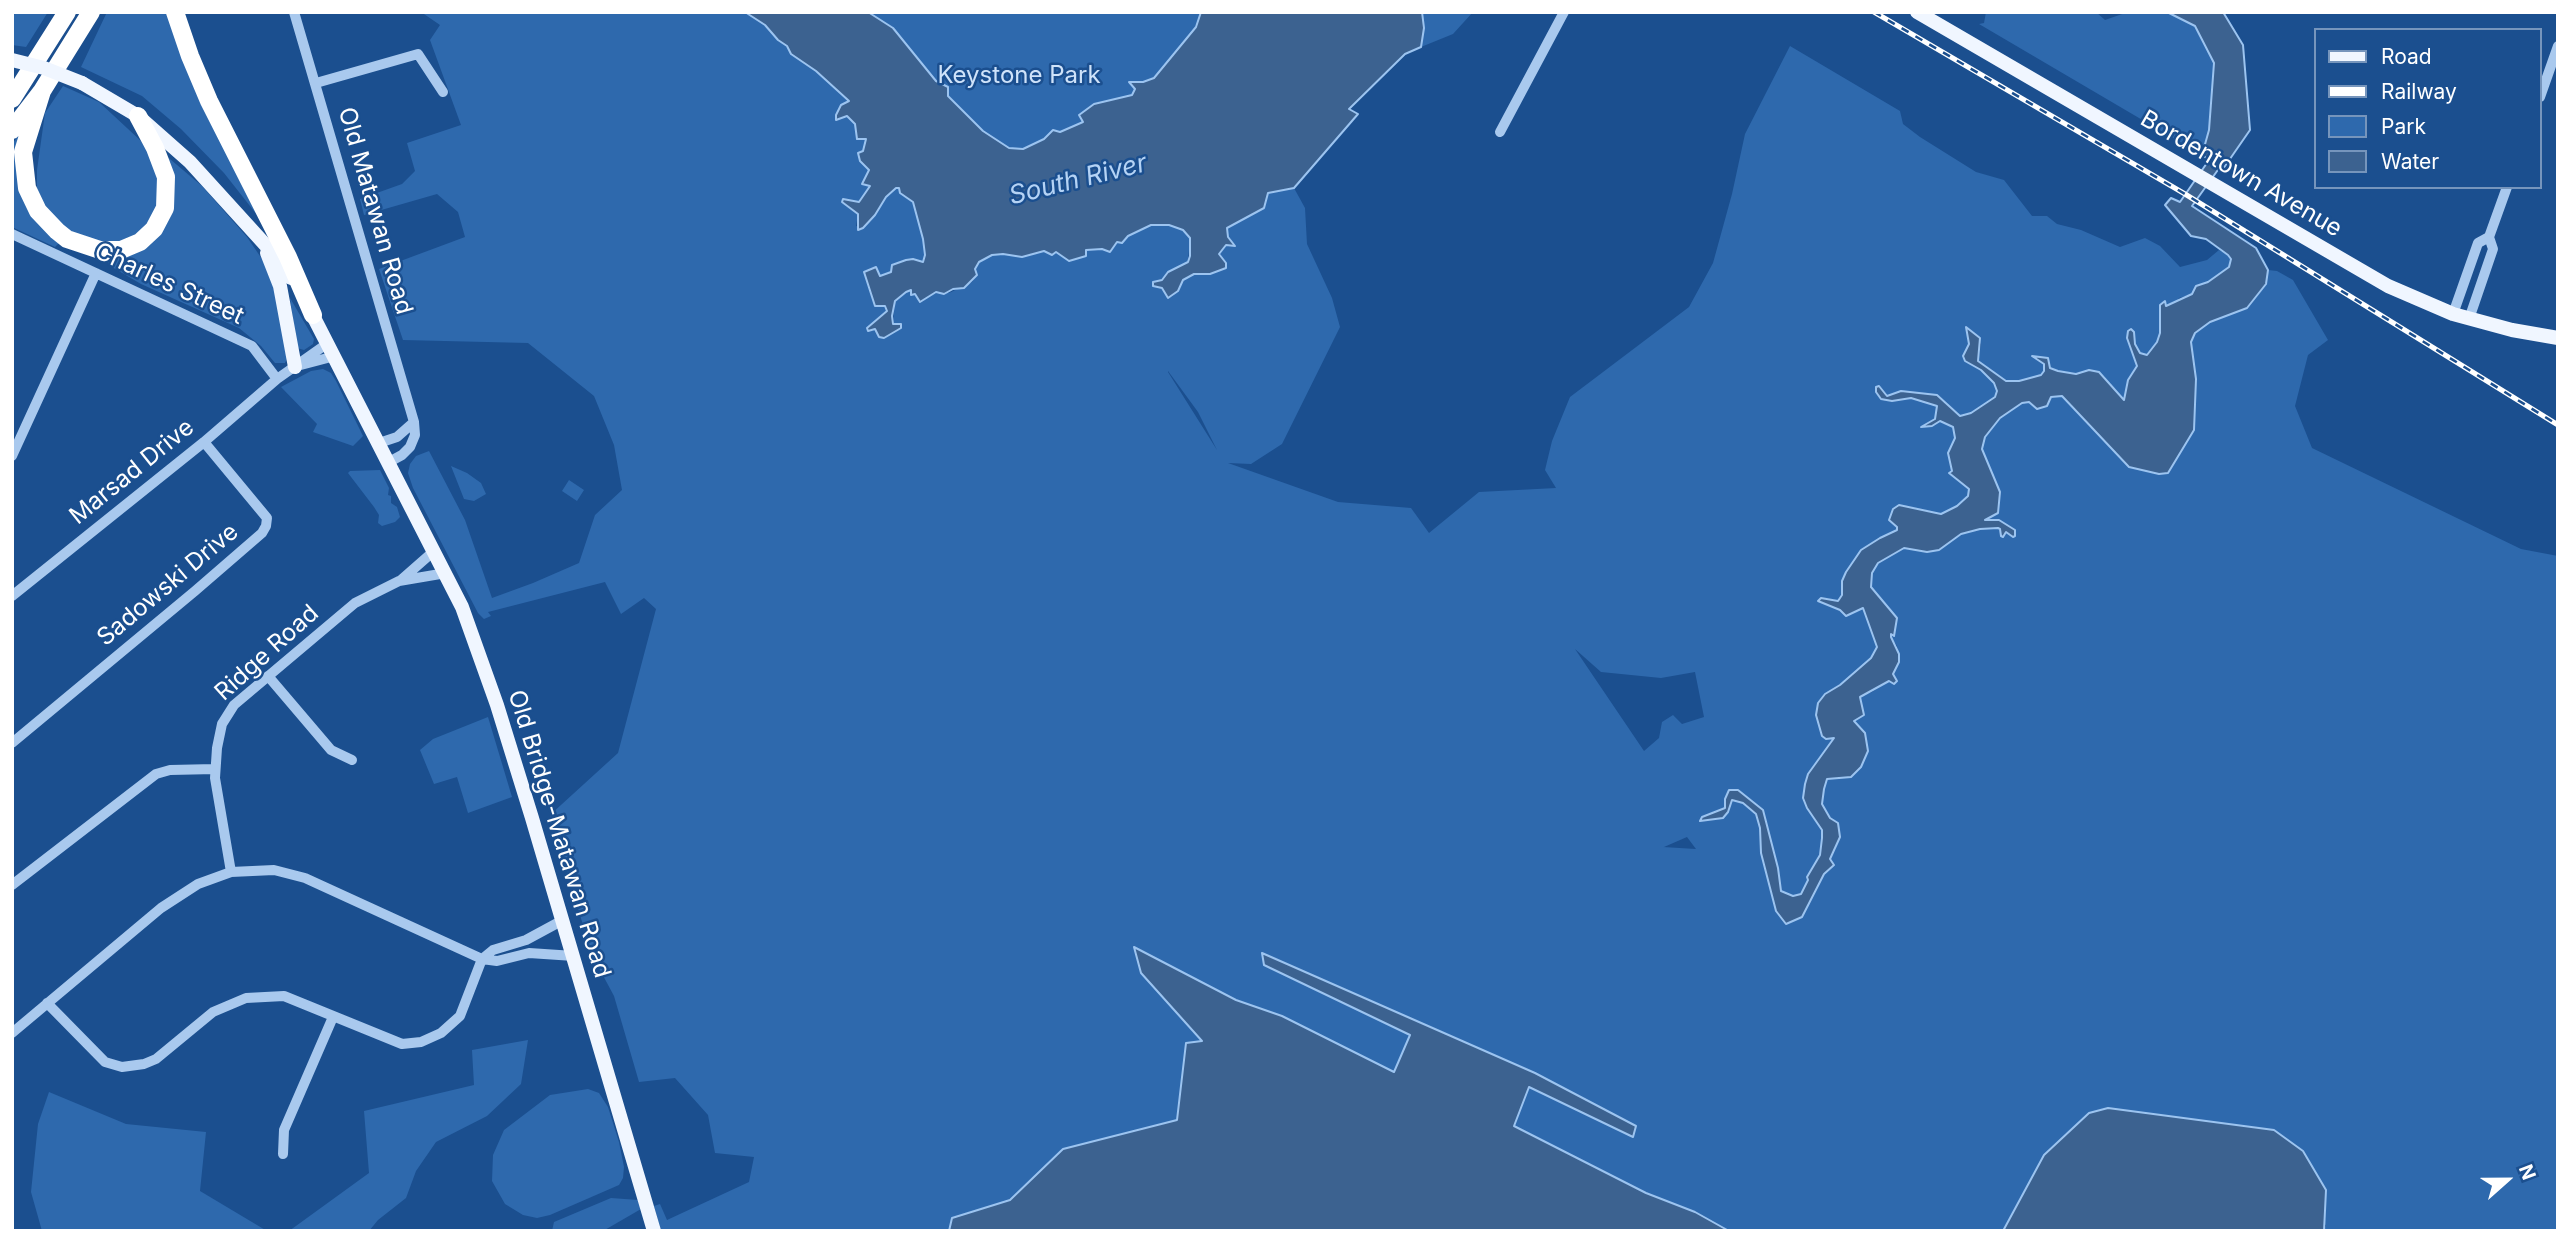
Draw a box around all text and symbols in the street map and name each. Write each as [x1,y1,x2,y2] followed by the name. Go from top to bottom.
[2314,28,2542,189] legend
[2381,44,2432,69] text: Road
[937,62,1101,90] park label: Keystone Park
[2381,79,2457,104] text: Railway
[332,104,418,318] street label: Old Matawan Road
[2135,105,2347,243] street label: Bordentown Avenue
[2381,114,2426,139] text: Park
[1006,148,1150,212] water label: South River
[2381,149,2439,174] text: Water
[90,237,248,331] street label: Charles Street
[64,413,200,531] street label: Marsad Drive
[92,518,244,652] street label: Sadowski Drive
[209,599,325,707] street label: Ridge Road
[501,687,617,981] street label: Old Bridge-Matawan Road
[2472,1145,2542,1215] north arrow
[2514,1161,2540,1183] text: N

